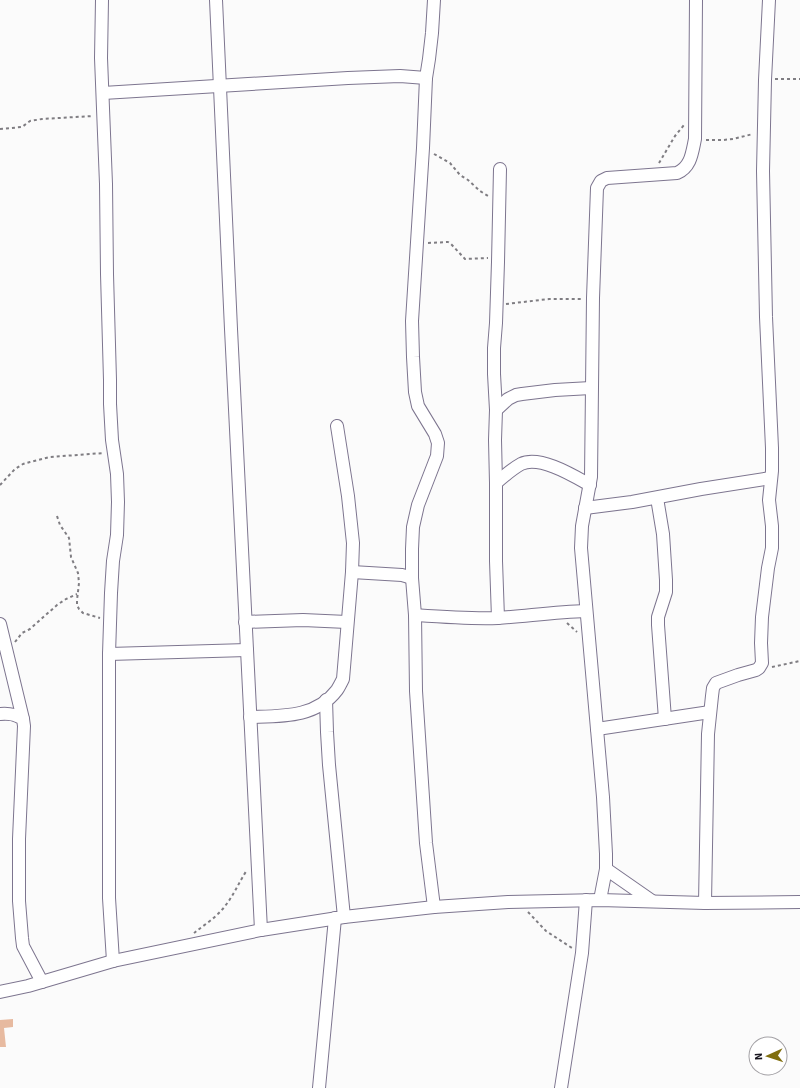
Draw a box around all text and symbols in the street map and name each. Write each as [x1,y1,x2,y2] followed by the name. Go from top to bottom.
[748,1036,788,1076] north arrow
[751,1052,766,1061] text: N

